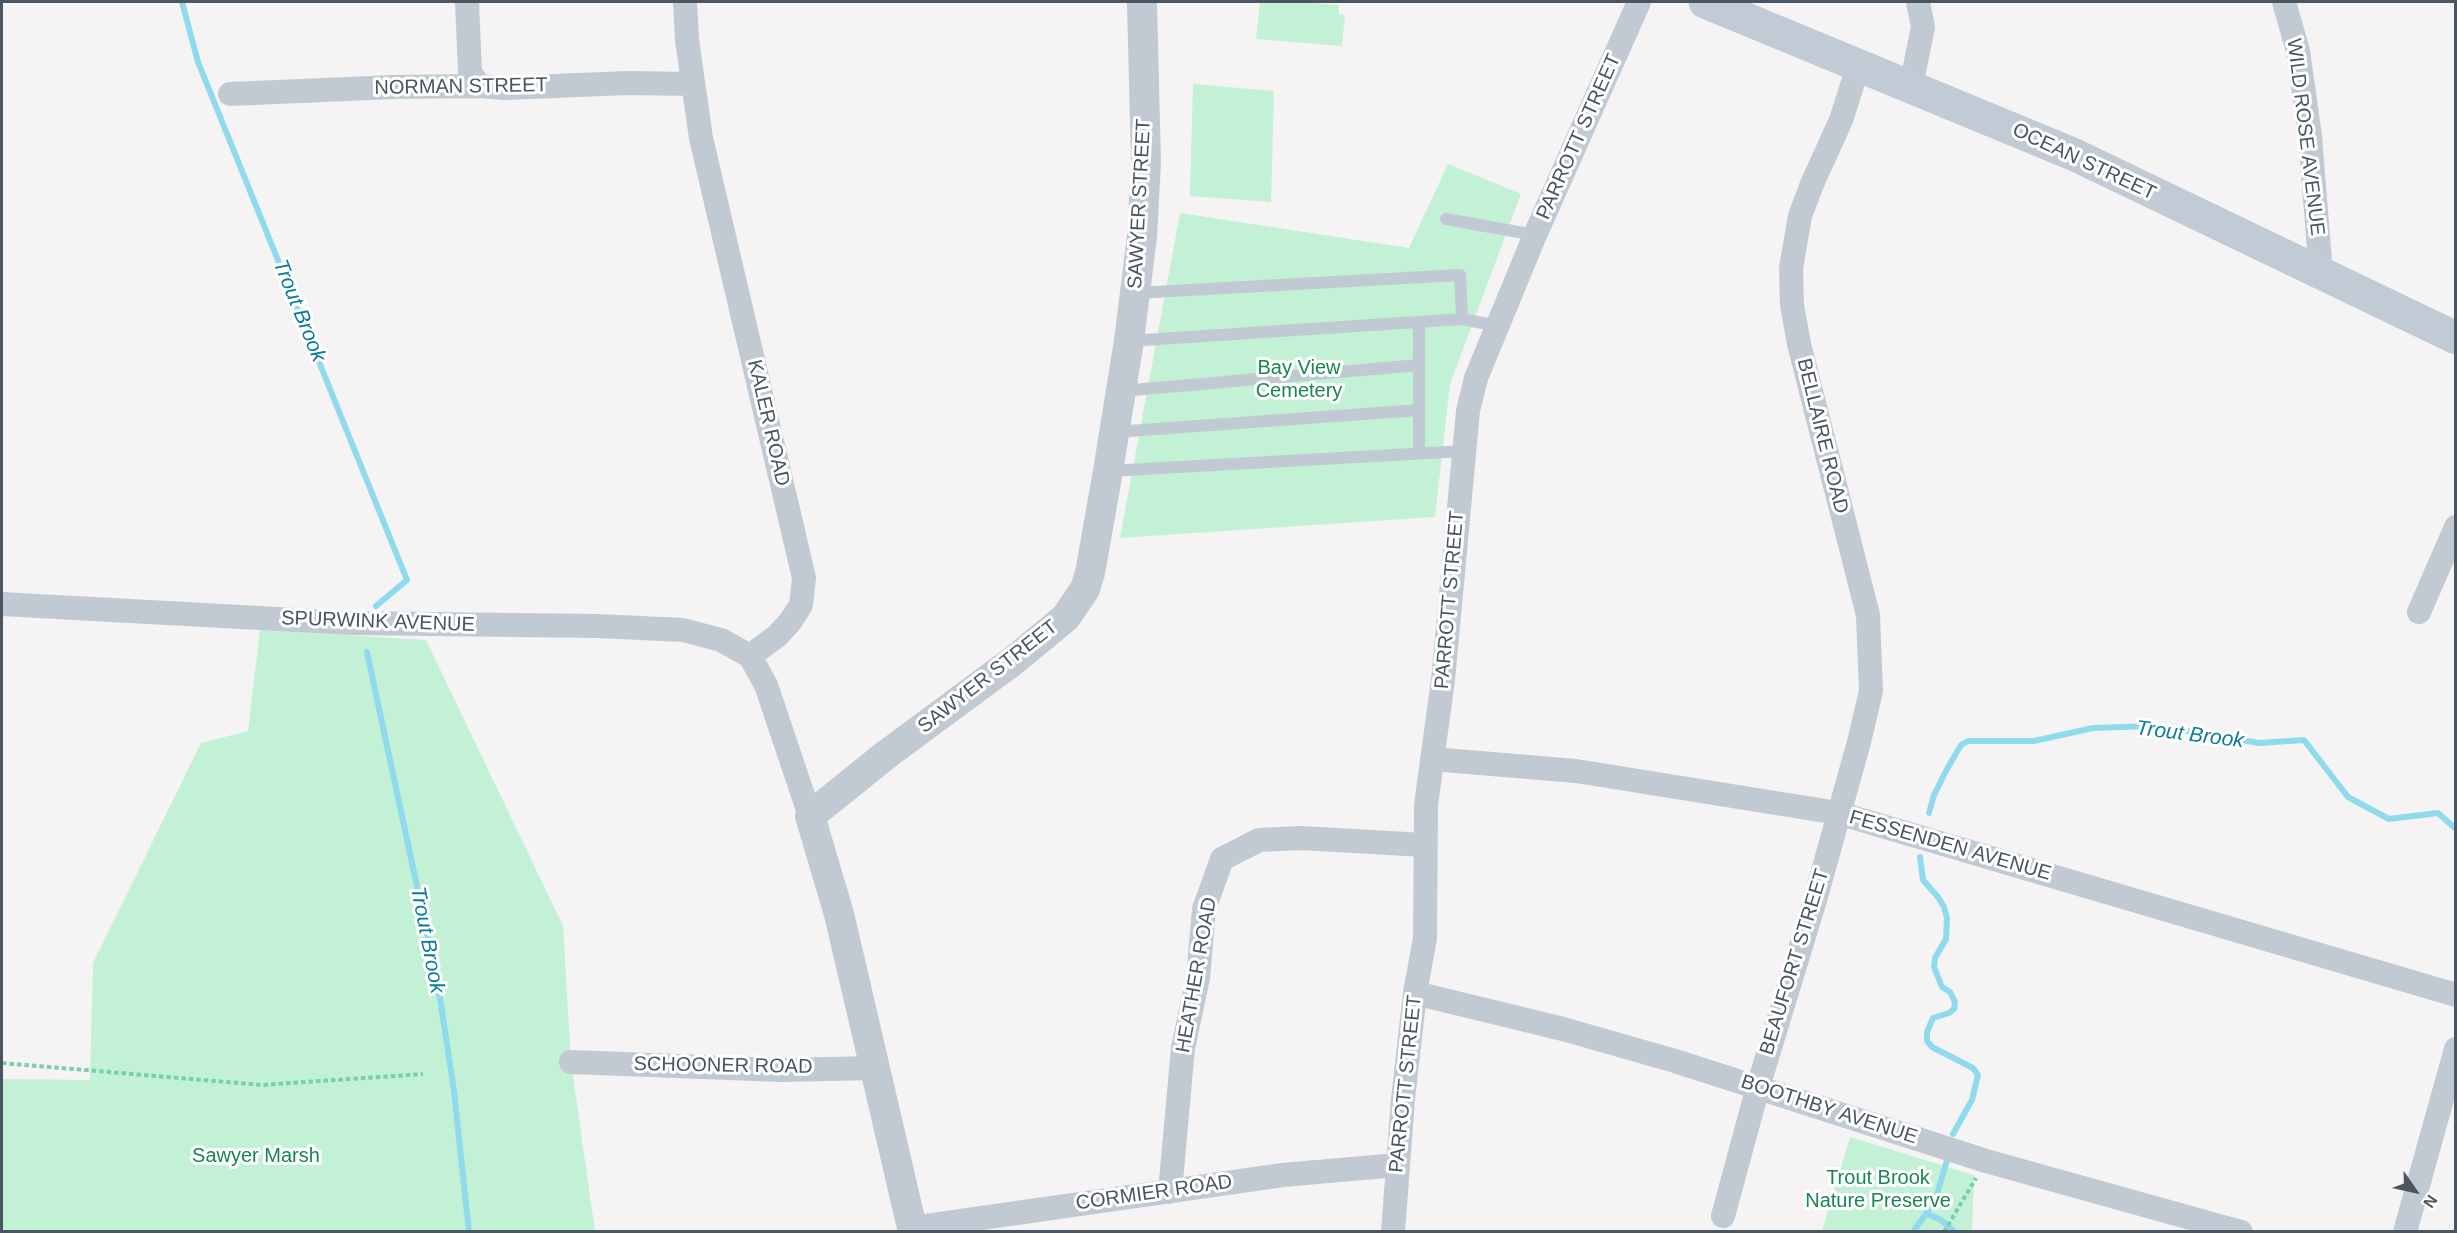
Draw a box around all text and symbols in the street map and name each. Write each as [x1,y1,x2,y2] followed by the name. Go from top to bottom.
[2281,37,2329,237] street label: WILD ROSE AVENUE
[1532,51,1626,223] street label: PARROTT STREET
[374,73,548,101] street label: NORMAN STREET
[1124,118,1156,290] street label: SAWYER STREET
[2008,118,2160,206] street label: OCEAN STREET
[267,256,331,366] water label: Trout Brook
[1256,356,1342,403] park label: Bay View Cemetery
[1791,356,1853,516] street label: BELLAIRE ROAD
[742,357,794,489] street label: KALER ROAD
[1430,510,1470,690] street label: PARROTT STREET
[281,607,475,637] street label: SPURWINK AVENUE
[913,615,1063,739] street label: SAWYER STREET
[2135,716,2245,754] water label: Trout Brook
[1846,806,2054,886] street label: FESSENDEN AVENUE
[1755,866,1835,1058] street label: BEAUFORT STREET
[404,885,450,995] water label: Trout Brook
[1172,895,1222,1055] street label: HEATHER ROAD
[1385,994,1427,1174] street label: PARROTT STREET
[633,1052,813,1080] street label: SCHOONER ROAD
[1738,1070,1920,1150] street label: BOOTHBY AVENUE
[192,1144,320,1168] park label: Sawyer Marsh
[2385,1161,2445,1221] north arrow
[1805,1166,1951,1213] park label: Trout Brook Nature Preserve
[1074,1170,1234,1216] street label: CORMIER ROAD
[2420,1192,2441,1211] text: N

